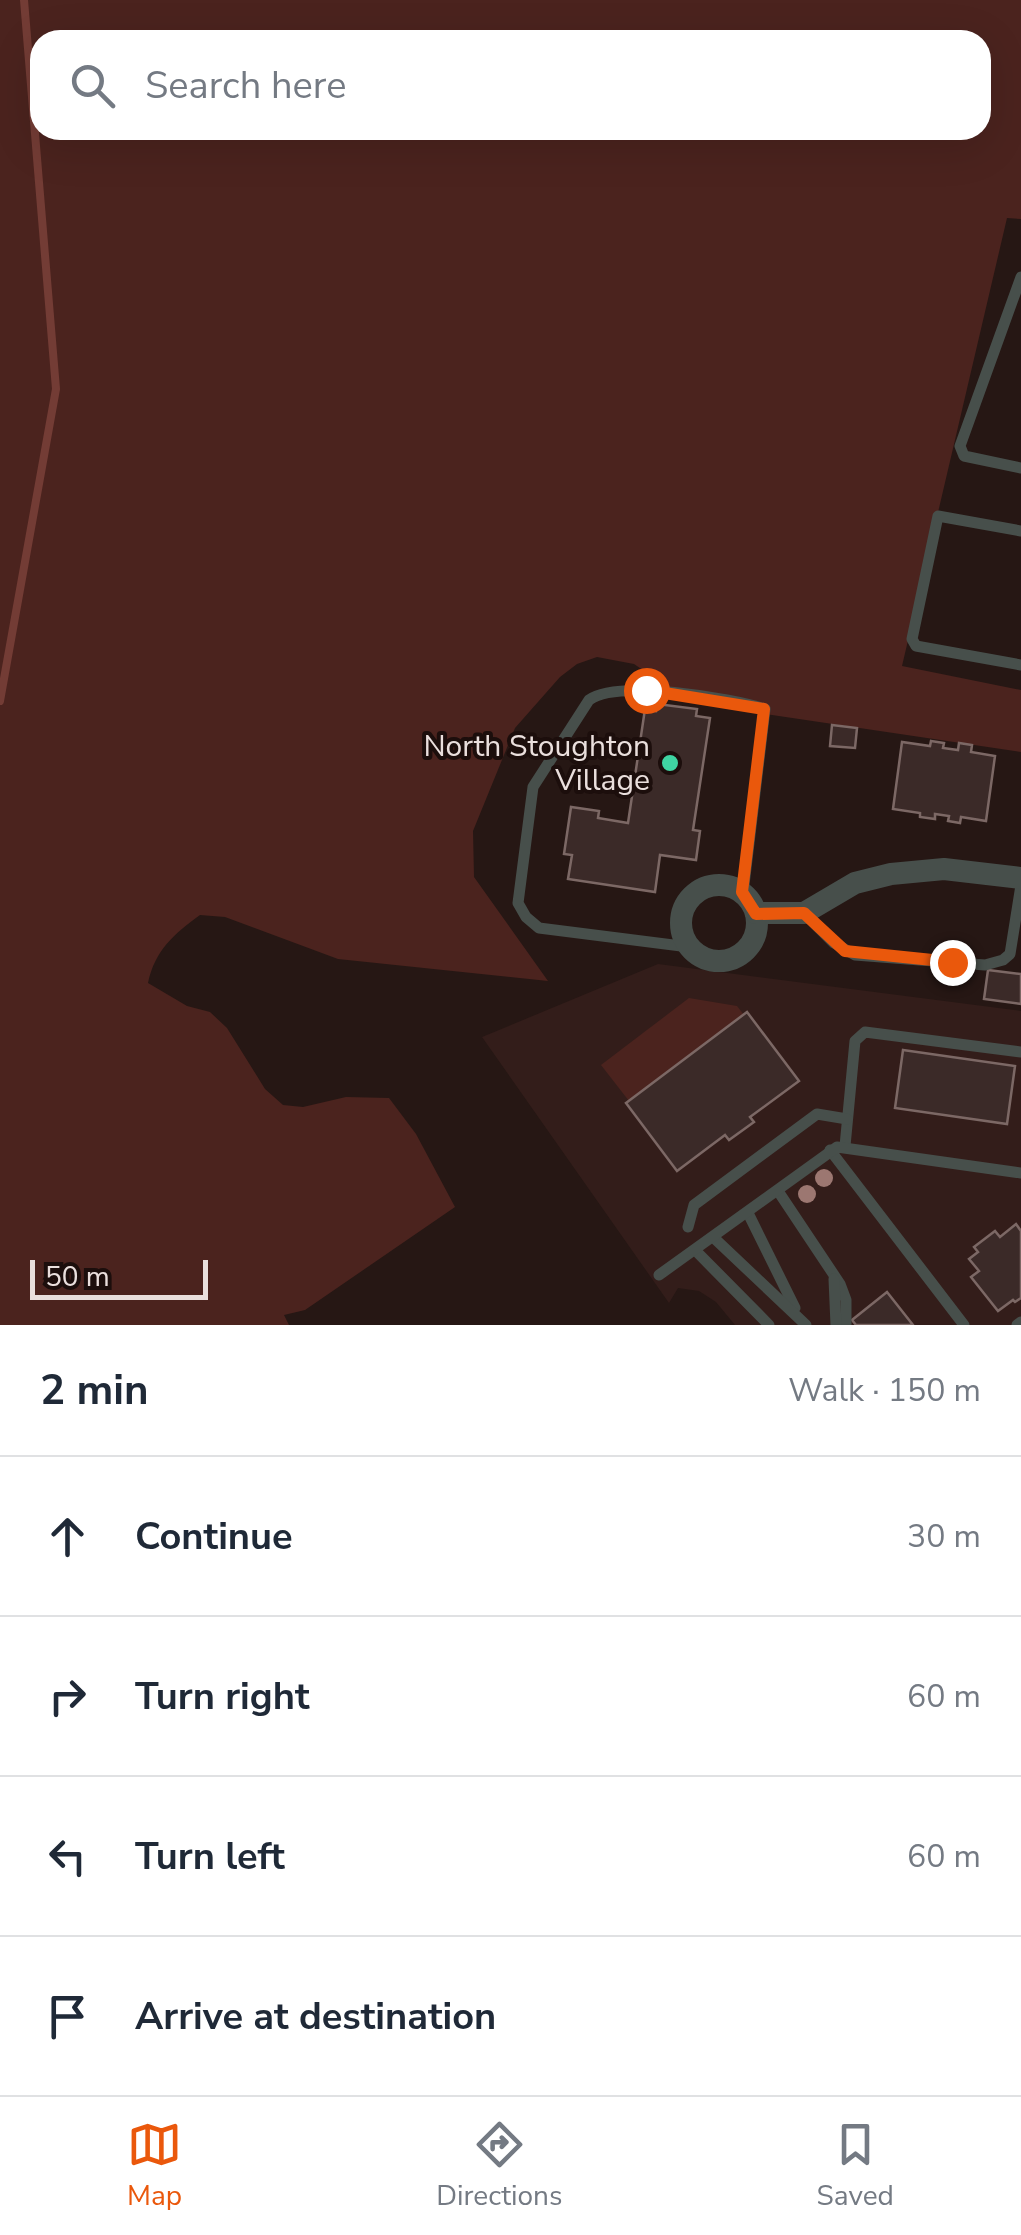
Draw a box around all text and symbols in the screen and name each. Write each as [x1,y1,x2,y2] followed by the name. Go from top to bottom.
[30,30,991,140] search box
[65,58,120,113] icon: search
[145,60,346,111] text: Search here
[624,668,670,714] route start
[423,726,650,801] place label: North Stoughton Village
[659,752,681,774] marker: North Stoughton Village
[930,940,976,986] route end
[30,1255,208,1300] scale bar
[45,1258,110,1296] text: 50 m
[40,1362,149,1419] text: 2 min
[788,1369,981,1412] text: Walk · 150 m
[40,1509,95,1564] icon: ahead
[135,1511,293,1562] text: Continue
[907,1515,981,1558] text: 30 m
[40,1669,95,1724] icon: right
[135,1671,310,1722] text: Turn right
[907,1675,981,1718] text: 60 m
[40,1829,95,1884] icon: left
[135,1831,285,1882] text: Turn left
[907,1835,981,1878] text: 60 m
[40,1989,95,2044] icon: arrive
[135,1991,496,2042] text: Arrive at destination
[127,2117,182,2215] tab: Map
[436,2117,562,2215] tab: Directions
[817,2117,894,2215] tab: Saved

